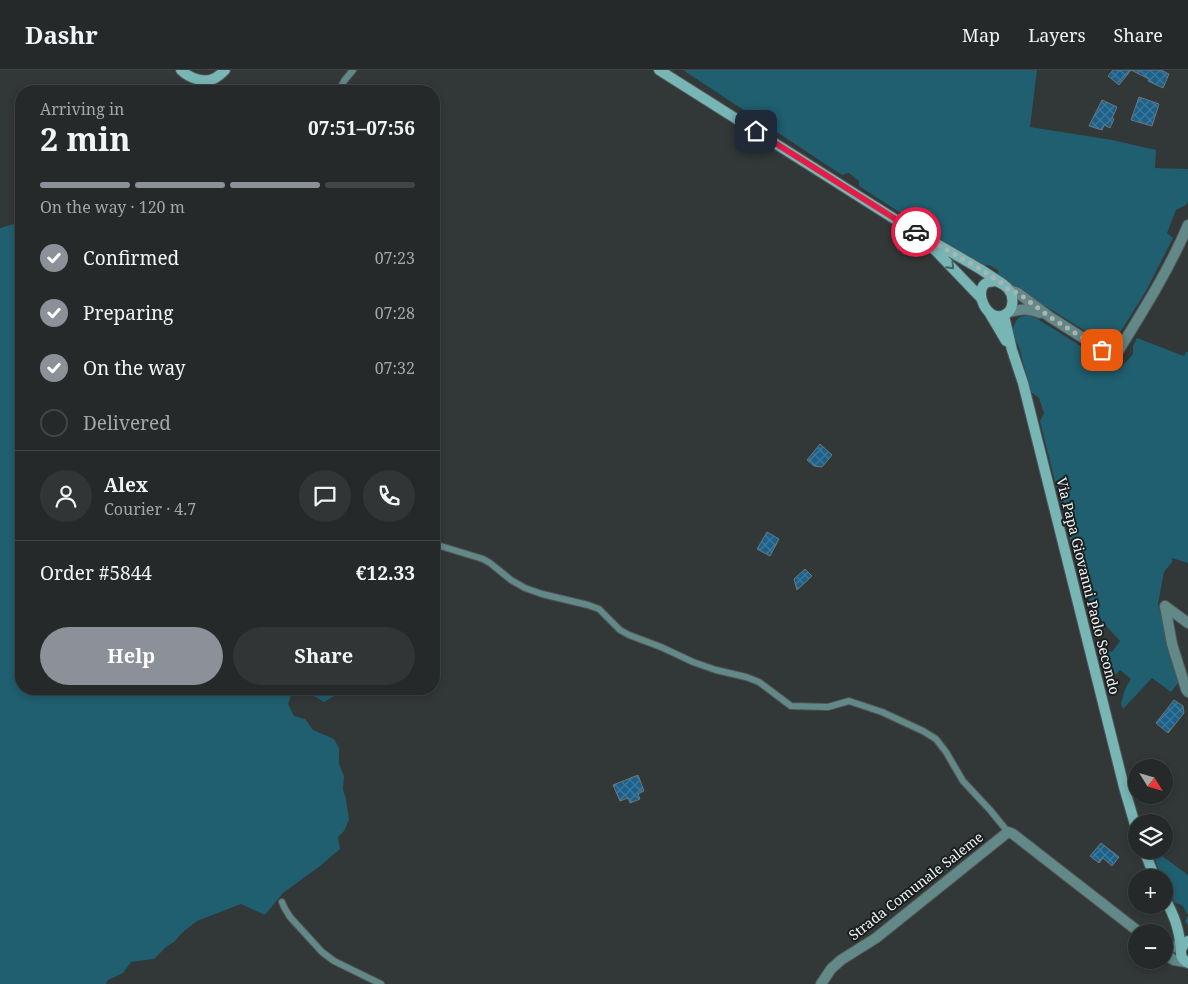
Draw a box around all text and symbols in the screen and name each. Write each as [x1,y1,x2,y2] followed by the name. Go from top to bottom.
[25,18,98,51] text: Dashr
[962,23,1000,47] text: Map
[1028,23,1086,47] text: Layers
[1114,23,1163,47] text: Share
[40,98,124,120] text: Arriving in
[735,110,777,152] pin
[308,115,415,141] text: 07:51–07:56
[40,117,131,160] text: 2 min
[742,117,770,145] icon: home
[40,196,185,218] text: On the way · 120 m
[891,207,941,257] courier
[902,218,930,246] icon: car
[40,244,68,272] icon: check
[83,245,179,271] text: Confirmed
[375,247,415,269] text: 07:23
[945,261,954,270] one-way arrow
[40,299,68,327] icon: check
[83,300,173,326] text: Preparing
[375,302,415,324] text: 07:28
[1081,329,1123,371] pin
[1088,336,1116,364] icon: bag
[40,354,68,382] icon: check
[83,355,186,381] text: On the way
[375,357,415,379] text: 07:32
[83,410,171,436] text: Delivered
[40,470,92,522] button: person
[299,470,351,522] button: chat
[363,470,415,522] button: phone
[104,472,148,498] text: Alex
[1052,475,1125,696] street label: Via Papa Giovanni Paolo Secondo
[104,498,196,520] text: Courier · 4.7
[40,560,152,586] text: Order #5844
[356,560,415,586] text: €12.33
[40,627,223,685] button: Help
[233,627,415,685] button: Share
[1128,759,1172,804] north arrow
[1128,759,1173,969] map controls
[1128,814,1173,859] button: layers
[844,827,987,944] street label: Strada Comunale Saleme
[1128,869,1173,914] button: +
[1128,924,1173,969] button: −

